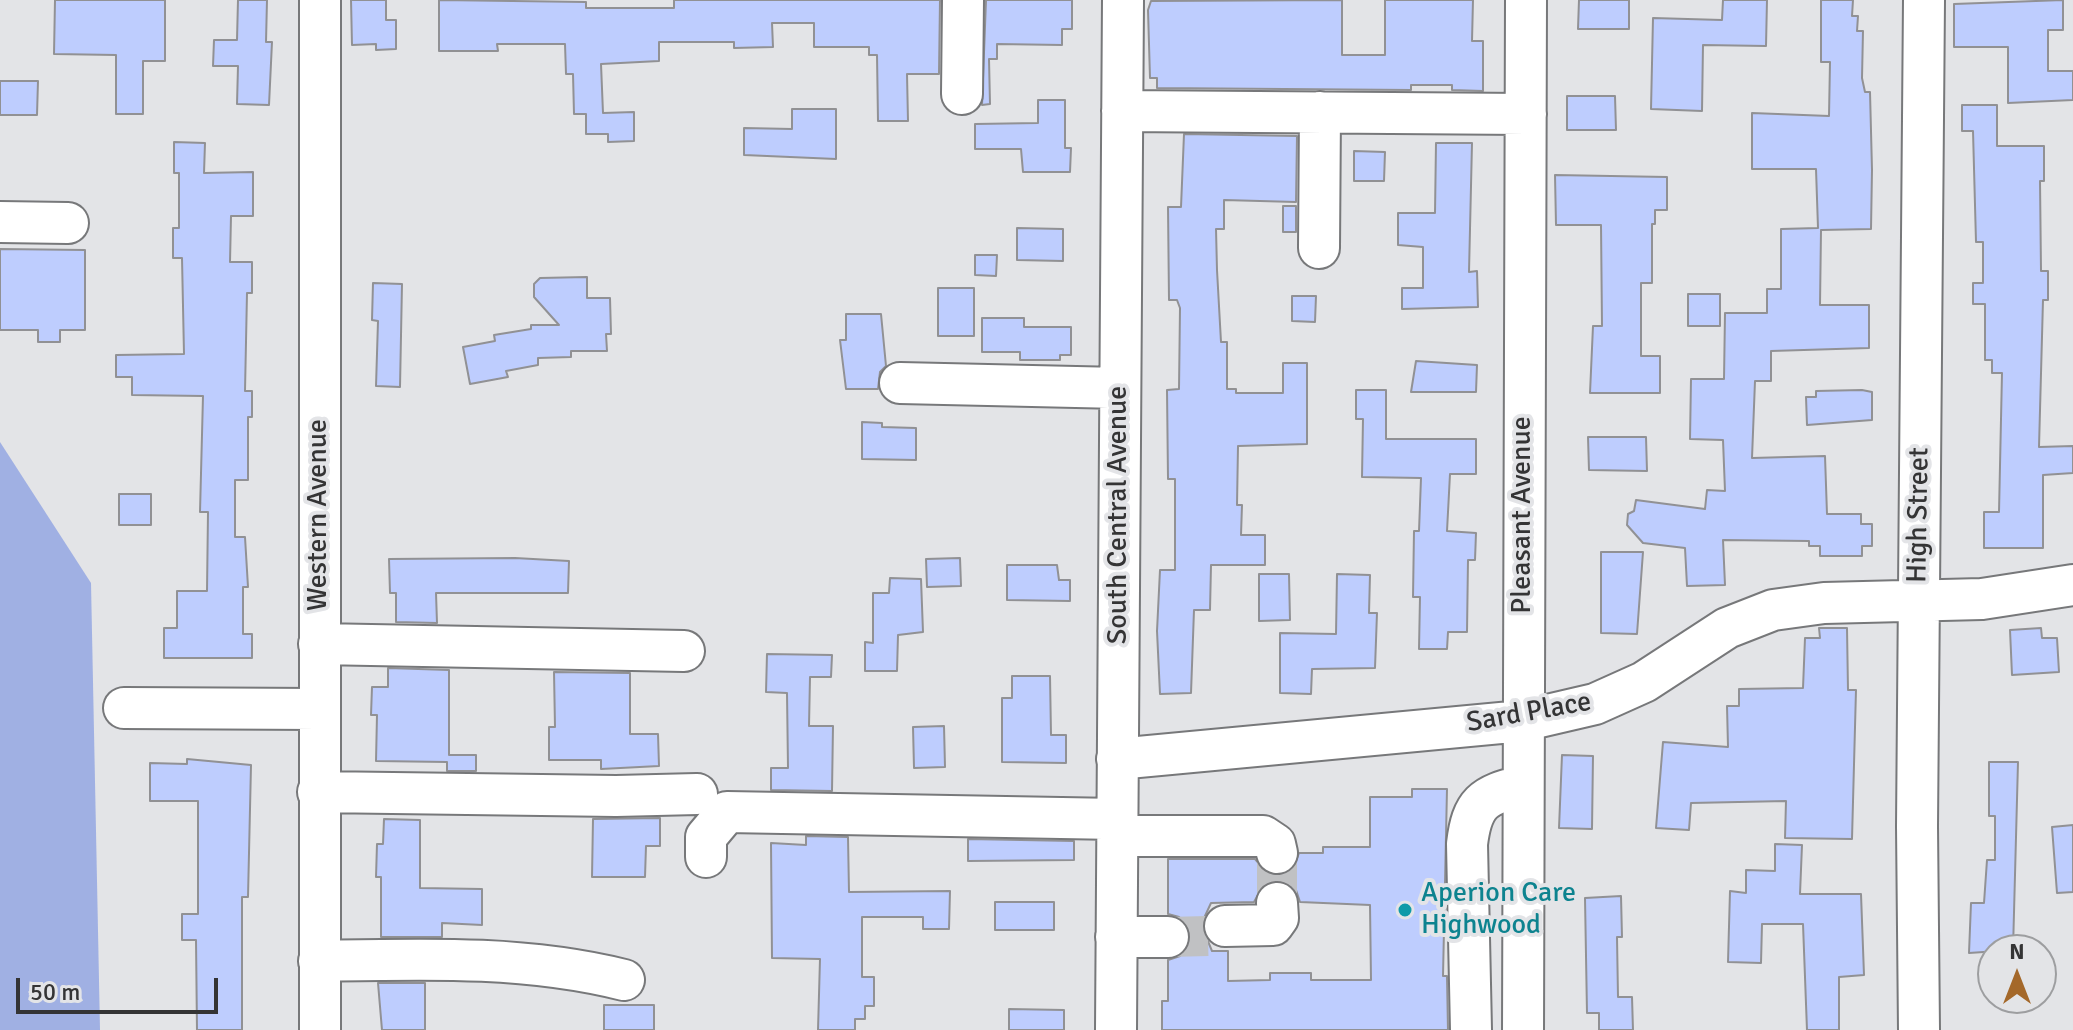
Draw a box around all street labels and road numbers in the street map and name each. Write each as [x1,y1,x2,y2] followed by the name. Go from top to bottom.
[1102,386,1136,644] street label: South Central Avenue
[1506,416,1540,614] street label: Pleasant Avenue
[302,419,336,611] street label: Western Avenue
[1901,447,1937,583] street label: High Street
[1464,686,1594,740] street label: Sard Place

